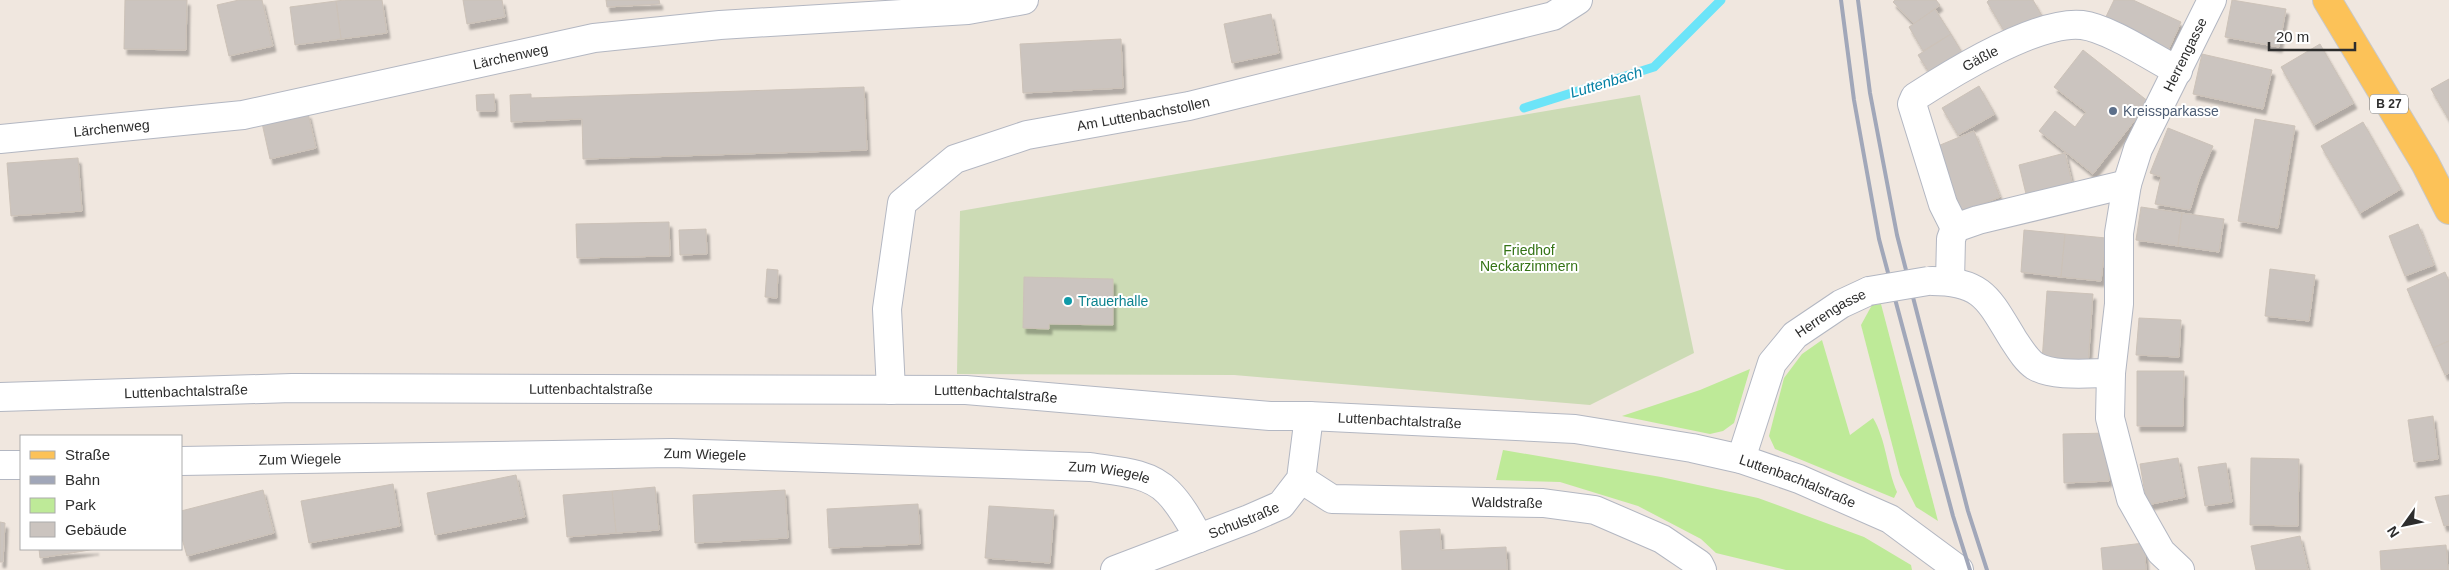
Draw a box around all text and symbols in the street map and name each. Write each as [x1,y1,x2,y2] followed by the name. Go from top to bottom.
[2160,15,2210,94] street label: Herrengasse
[2269,20,2355,52] scale bar
[2276,28,2309,45] text: 20 m
[471,40,549,72] street label: Lärchenweg
[1959,42,2001,74] street label: Gäßle
[1568,63,1644,101] water label: Luttenbach
[1075,93,1211,134] street label: Am Luttenbachstollen
[2370,95,2408,114] road number: B 27
[2123,103,2219,119] place label: Kreissparkasse
[2107,105,2119,117] marker: Kreissparkasse
[73,116,150,140] street label: Lärchenweg
[1480,242,1578,274] park label: Friedhof Neckarzimmern
[1792,285,1869,341] street label: Herrengasse
[1078,293,1149,309] place label: Trauerhalle
[1062,295,1074,307] marker: Trauerhalle
[124,381,248,401] street label: Luttenbachtalstraße
[529,381,653,397] street label: Luttenbachtalstraße
[934,382,1058,406] street label: Luttenbachtalstraße
[1337,409,1462,431] street label: Luttenbachtalstraße
[20,435,182,550] legend
[664,445,747,463] street label: Zum Wiegele
[65,446,110,463] text: Straße
[259,450,342,468] street label: Zum Wiegele
[1737,451,1858,511] street label: Luttenbachtalstraße
[1068,458,1153,487] street label: Zum Wiegele
[65,471,100,488] text: Bahn
[1471,494,1543,511] street label: Waldstraße
[65,496,96,513] text: Park
[1206,499,1282,542] street label: Schulstraße
[2379,500,2429,550] north arrow
[65,521,127,538] text: Gebäude
[2384,523,2403,541] text: N

